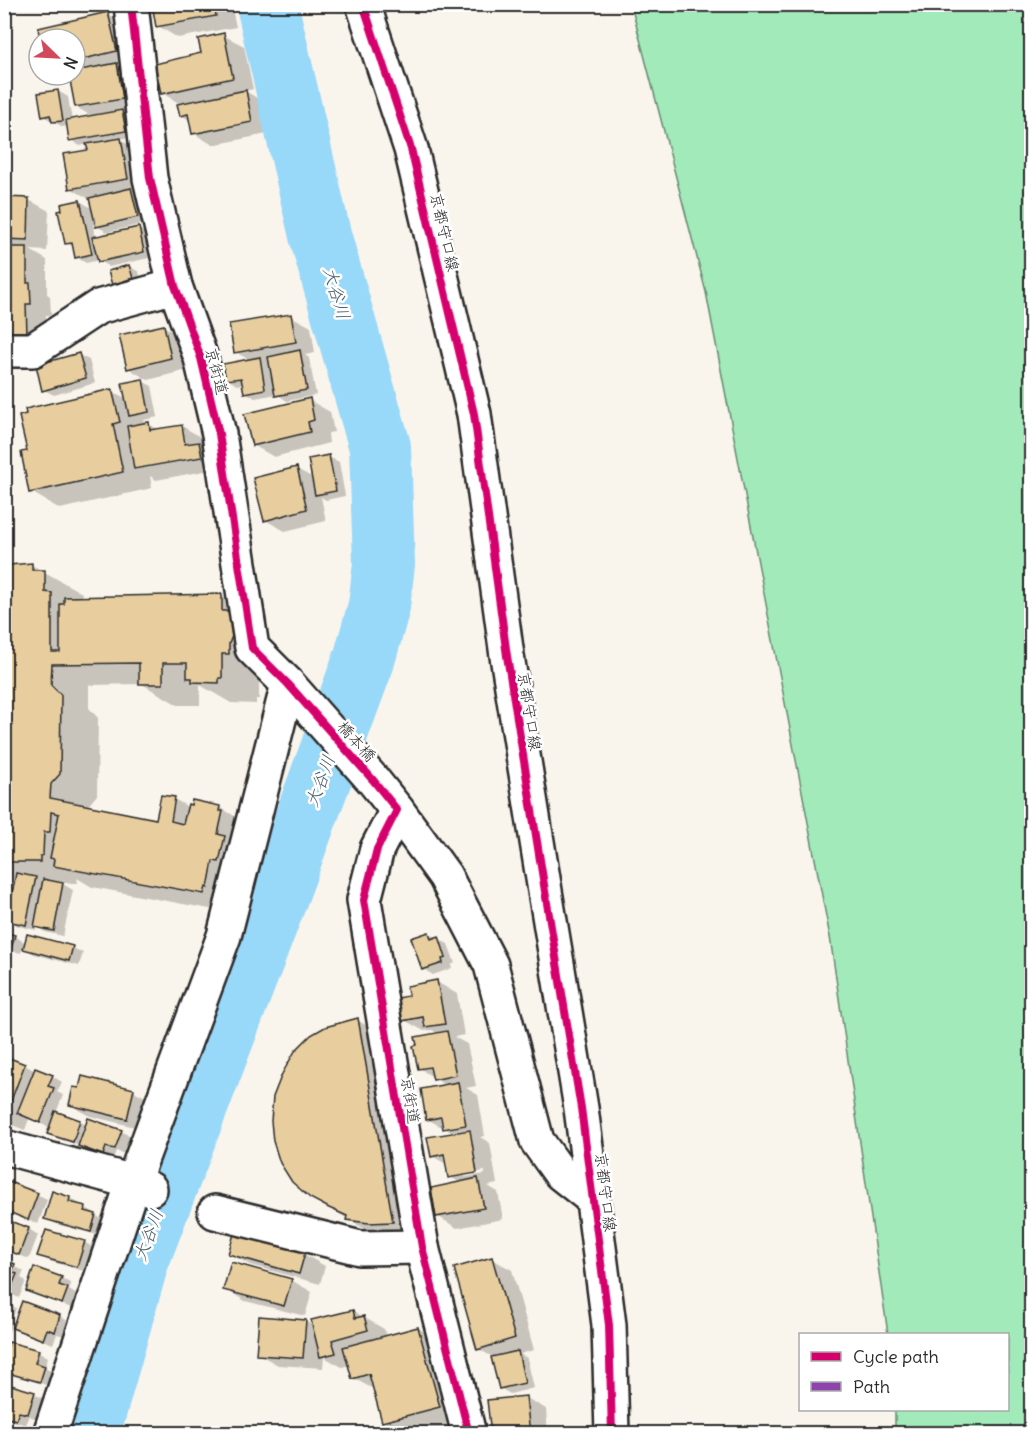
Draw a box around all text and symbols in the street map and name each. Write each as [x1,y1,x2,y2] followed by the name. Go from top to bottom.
[27,27,87,87] north arrow
[59,54,82,72] text: N
[426,191,464,273] street label: 京都守口線
[319,264,355,322] water label: 大谷川
[201,345,233,397] street label: 京街道
[514,670,546,752] street label: 京都守口線
[334,716,380,766] street label: 橋本橋
[300,752,340,810] water label: 大谷川
[397,1075,425,1125] street label: 京街道
[591,1151,621,1233] street label: 京都守口線
[128,1206,168,1264] water label: 大谷川
[799,1333,1009,1411] legend
[853,1345,939,1368] text: Cycle path
[853,1375,890,1398] text: Path

